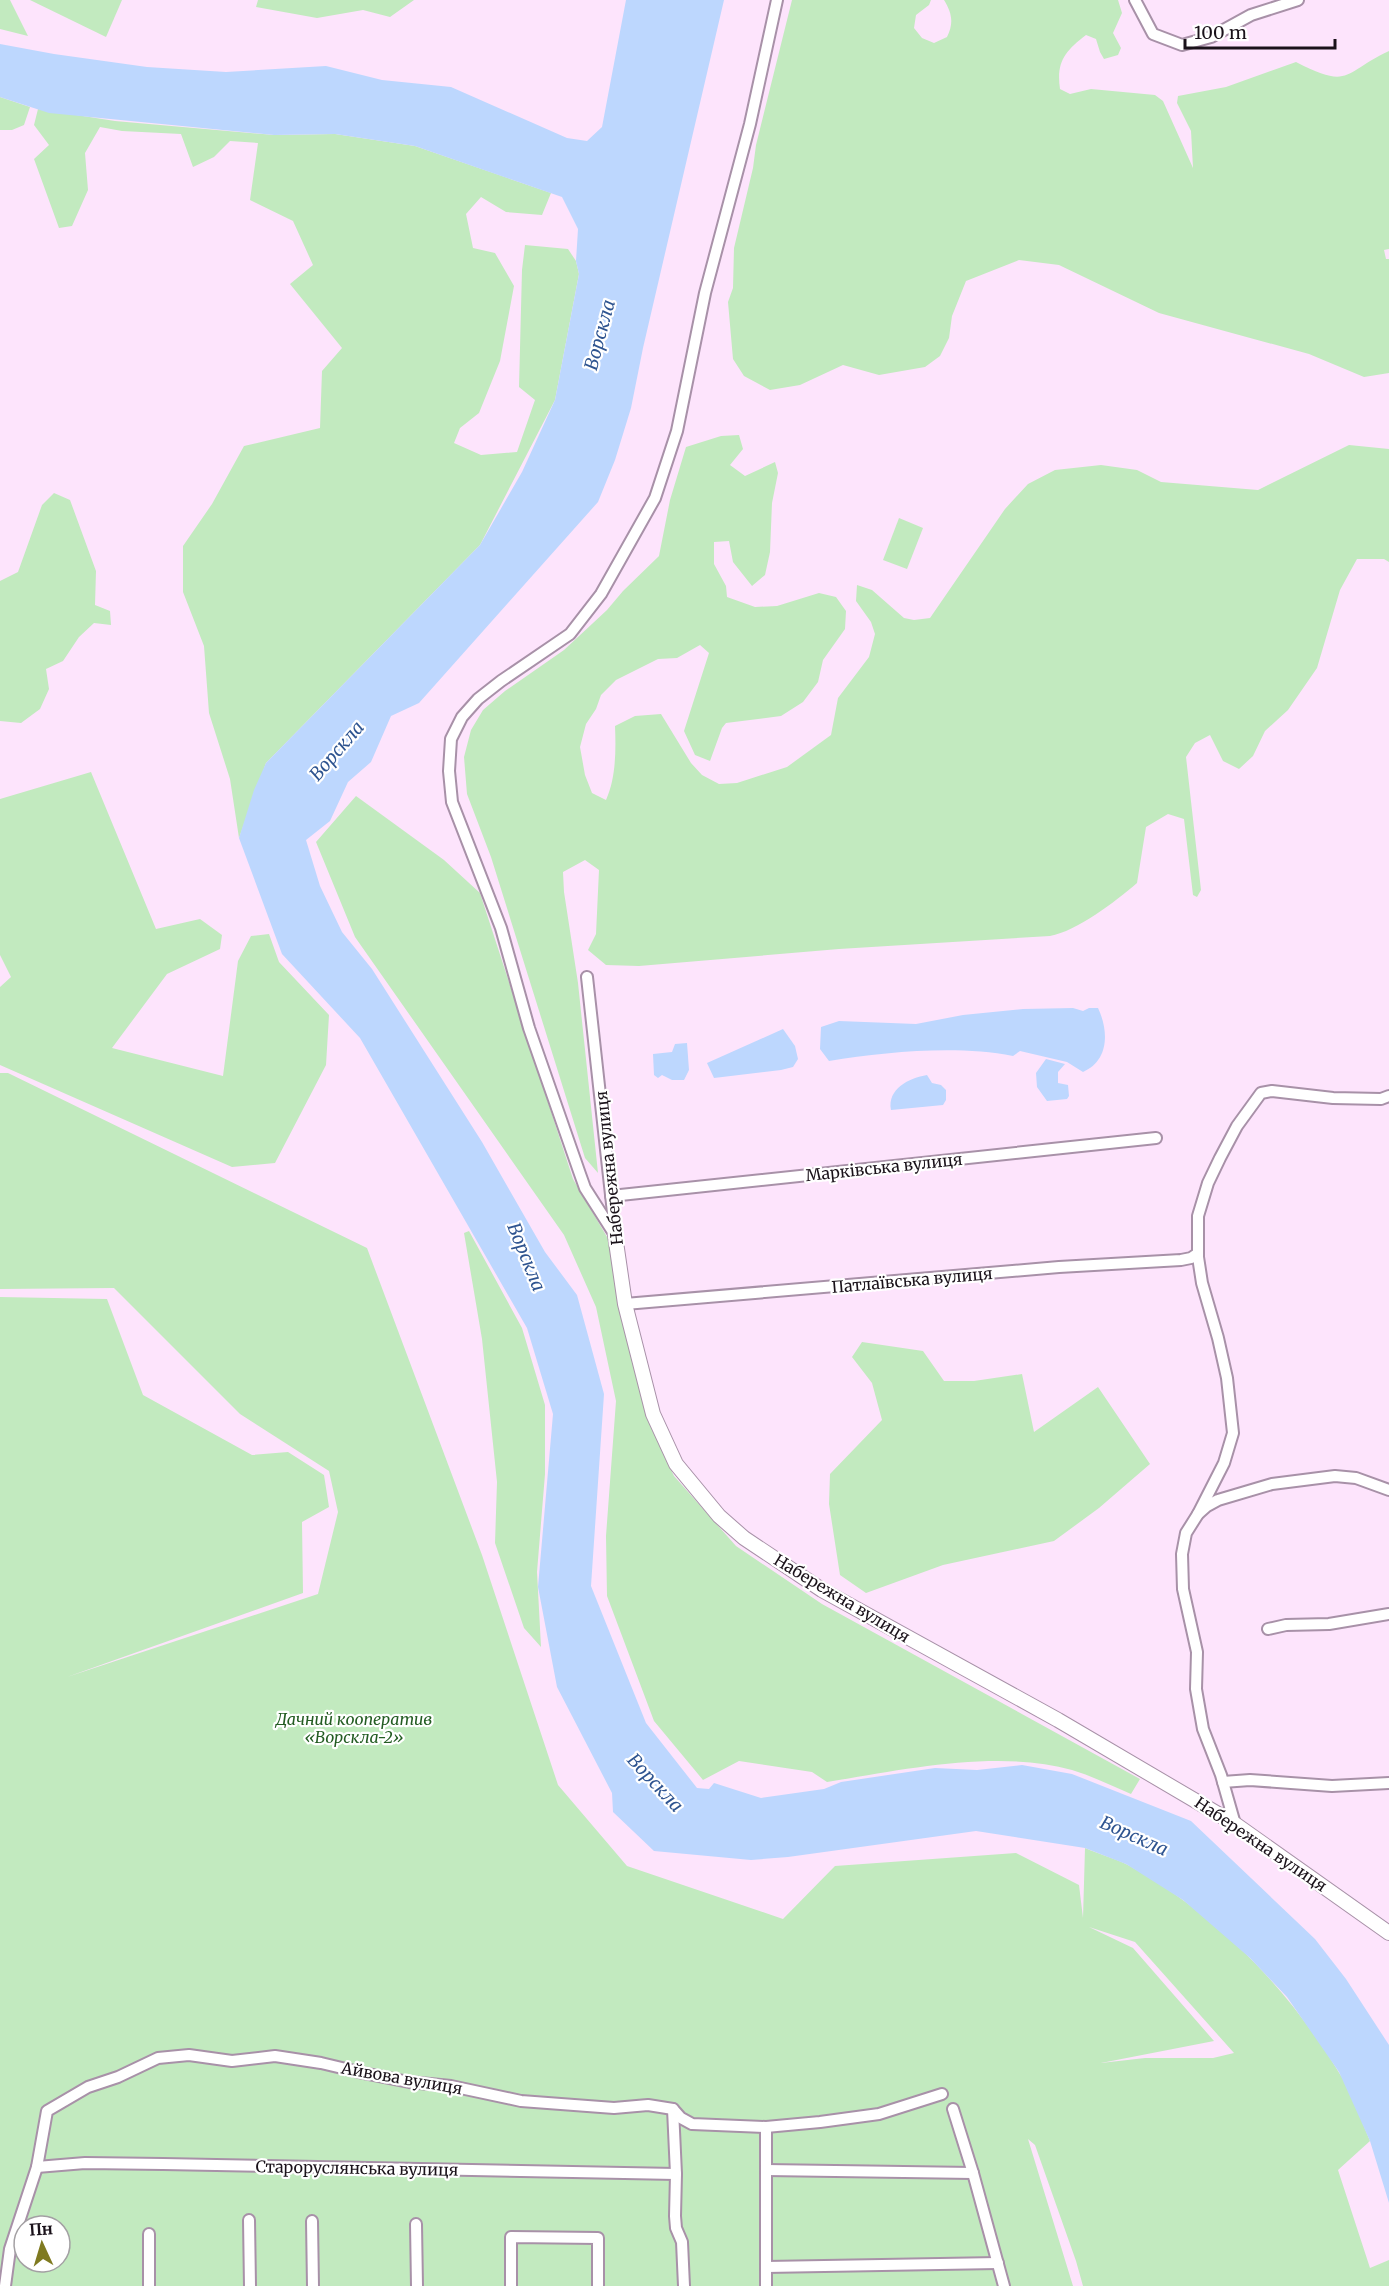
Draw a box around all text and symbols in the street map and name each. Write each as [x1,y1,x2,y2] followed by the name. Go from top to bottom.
[1185,12,1335,50] scale bar
[1194,21,1247,44] text: 100 m
[579,297,620,373] water label: Ворскла
[304,716,369,785] water label: Ворскла
[591,1090,627,1246] street label: Набережна вулиця
[805,1149,963,1185] street label: Марківська вулиця
[502,1219,551,1294] water label: Ворскла
[831,1263,993,1297] street label: Патлаївська вулиця
[770,1549,914,1647] street label: Набережна вулиця
[275,1709,432,1747] park label: Дачний кооператив «Ворскла-2»
[622,1749,688,1817] water label: Ворскла
[1191,1792,1331,1896] street label: Набережна вулиця
[1097,1810,1172,1861] water label: Ворскла
[339,2057,464,2098] street label: Айвова вулиця
[255,2156,459,2180] street label: Староруслянська вулиця
[12,2214,72,2274] north arrow
[28,2218,54,2240] text: Пн

